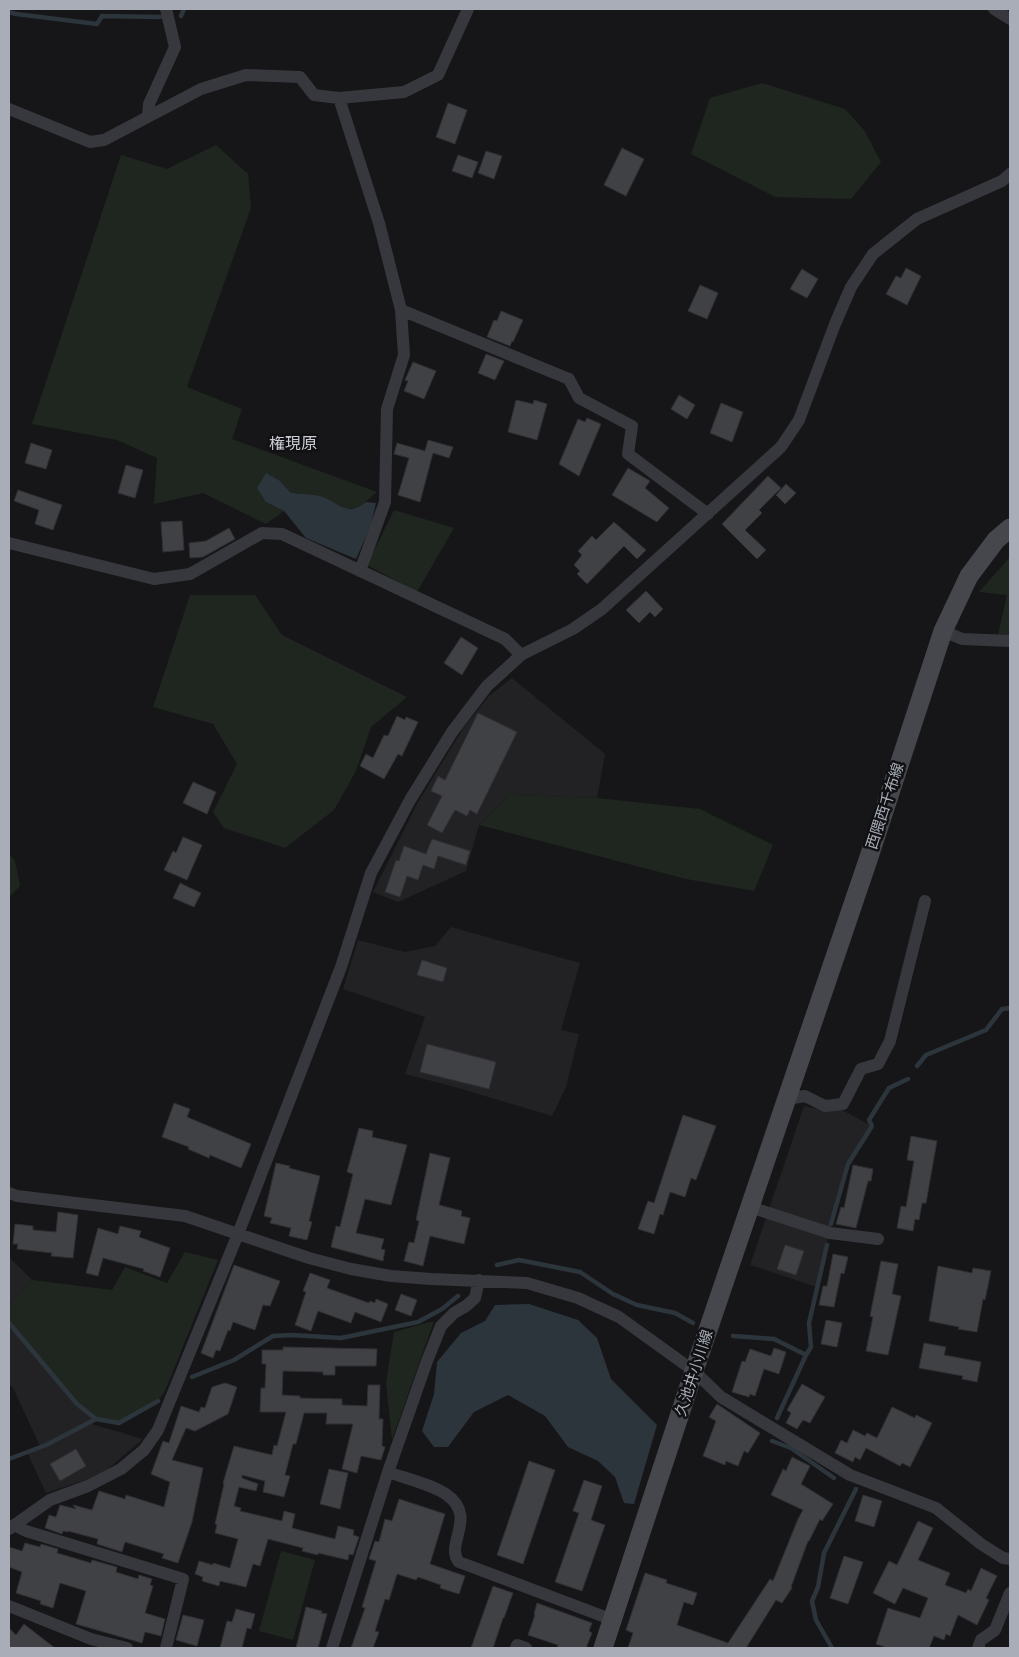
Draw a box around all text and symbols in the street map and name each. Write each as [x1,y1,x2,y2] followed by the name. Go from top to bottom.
[269,433,317,453] district label: 権現原
[862,760,907,852] street label: 西隈西千布線
[671,1327,716,1419] street label: 久池井小川線

